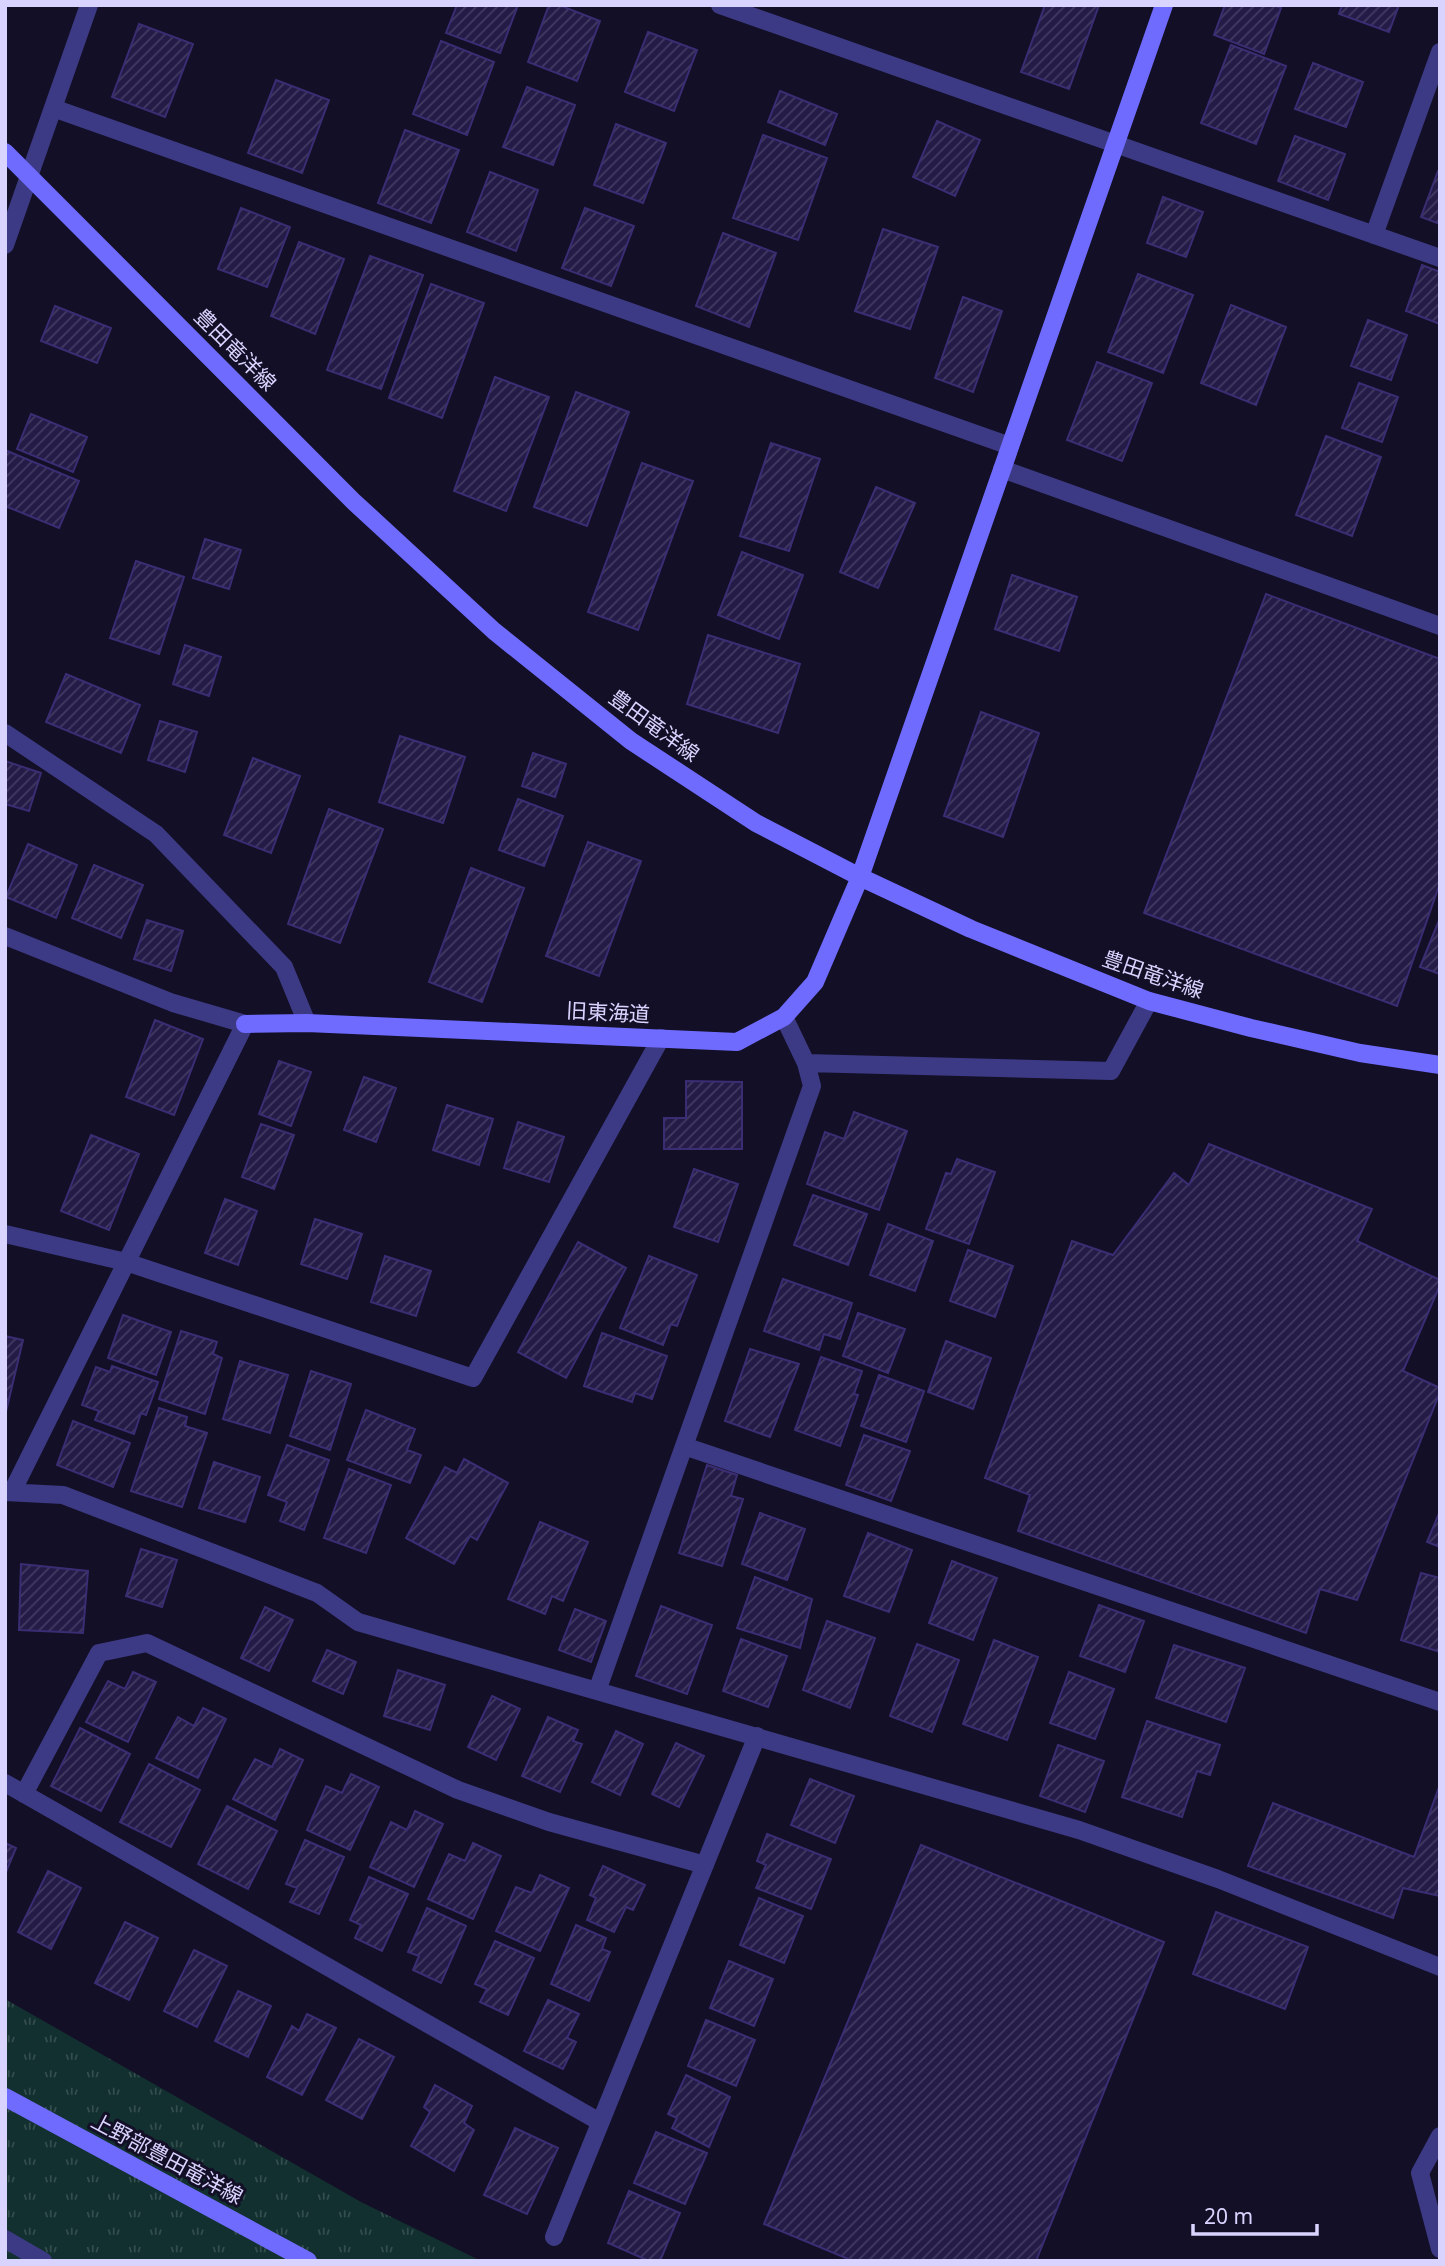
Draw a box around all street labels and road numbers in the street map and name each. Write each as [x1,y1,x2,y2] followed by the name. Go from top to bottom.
[189,302,283,396] street label: 豊田竜洋線
[604,683,705,767] street label: 豊田竜洋線
[1099,944,1208,1004] street label: 豊田竜洋線
[565,996,651,1028] street label: 旧東海道
[87,2106,248,2210] street label: 上野部豊田竜洋線

